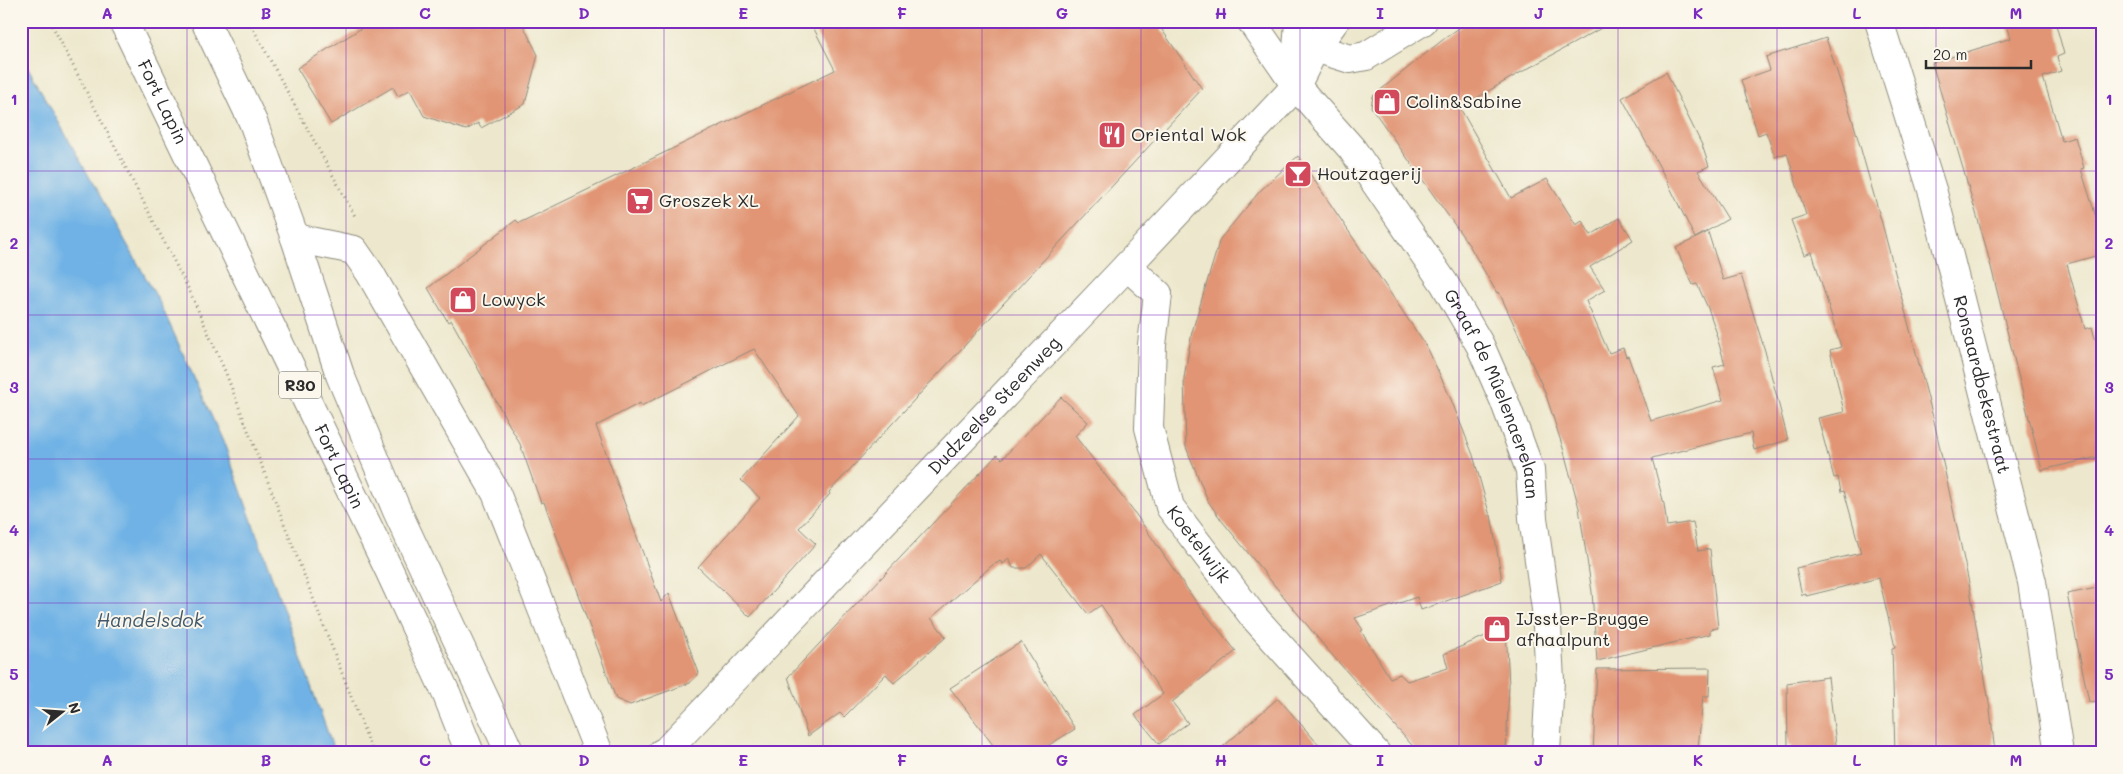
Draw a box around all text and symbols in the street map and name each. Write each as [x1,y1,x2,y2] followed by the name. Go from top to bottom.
[101,2,113,23] text: A
[261,2,271,23] text: B
[419,2,431,23] text: C
[578,2,590,23] text: D
[738,2,748,23] text: E
[897,2,907,23] text: F
[1056,2,1068,23] text: G
[1215,2,1227,23] text: H
[1376,2,1384,23] text: I
[1534,2,1544,23] text: J
[1693,2,1703,23] text: K
[1852,2,1862,23] text: L
[2010,2,2022,23] text: M
[1926,38,2030,70] scale bar
[1933,44,1967,64] text: 20 m
[133,55,194,148] street label: Fort Lapin
[1372,87,1402,117] shop icon: Colin&Sabine
[10,88,18,109] text: 1
[2105,88,2113,109] text: 1
[1406,89,1522,113] place label: Colin&Sabine
[1097,120,1127,150] restaurant icon: Oriental Wok
[1131,122,1246,146] place label: Oriental Wok
[1283,159,1313,189] bar icon: Houtzagerij
[1317,161,1422,185] place label: Houtzagerij
[625,186,655,216] supermarket icon: Groszek XL
[659,188,759,212] place label: Groszek XL
[10,232,19,253] text: 2
[2105,232,2114,253] text: 2
[1439,284,1545,500] street label: Graaf de Mûelenaerelaan
[448,285,478,315] shop icon: Lowyck
[482,287,546,311] place label: Lowyck
[1949,293,2017,476] street label: Ronsaardbekestraat
[922,331,1065,479] street label: Dudzeelse Steenweg
[279,372,321,398] road number: R30
[9,376,19,397] text: 3
[2104,376,2114,397] text: 3
[309,420,370,512] street label: Fort Lapin
[1162,500,1237,588] street label: Koetelwijk
[9,519,19,540] text: 4
[2104,519,2114,540] text: 4
[1516,606,1649,651] place label: IJsster-Brugge afhaalpunt
[96,607,204,632] water label: Handelsdok
[1482,614,1512,644] shop icon: IJsster-Brugge afhaalpunt
[9,663,19,684] text: 5
[2104,663,2114,684] text: 5
[38,686,88,736] north arrow
[64,700,86,716] text: N
[101,749,113,770] text: A
[261,749,271,770] text: B
[419,749,431,770] text: C
[578,749,590,770] text: D
[738,749,748,770] text: E
[897,749,907,770] text: F
[1056,749,1068,770] text: G
[1215,749,1227,770] text: H
[1376,749,1384,770] text: I
[1534,749,1544,770] text: J
[1693,749,1703,770] text: K
[1852,749,1862,770] text: L
[2010,749,2022,770] text: M

